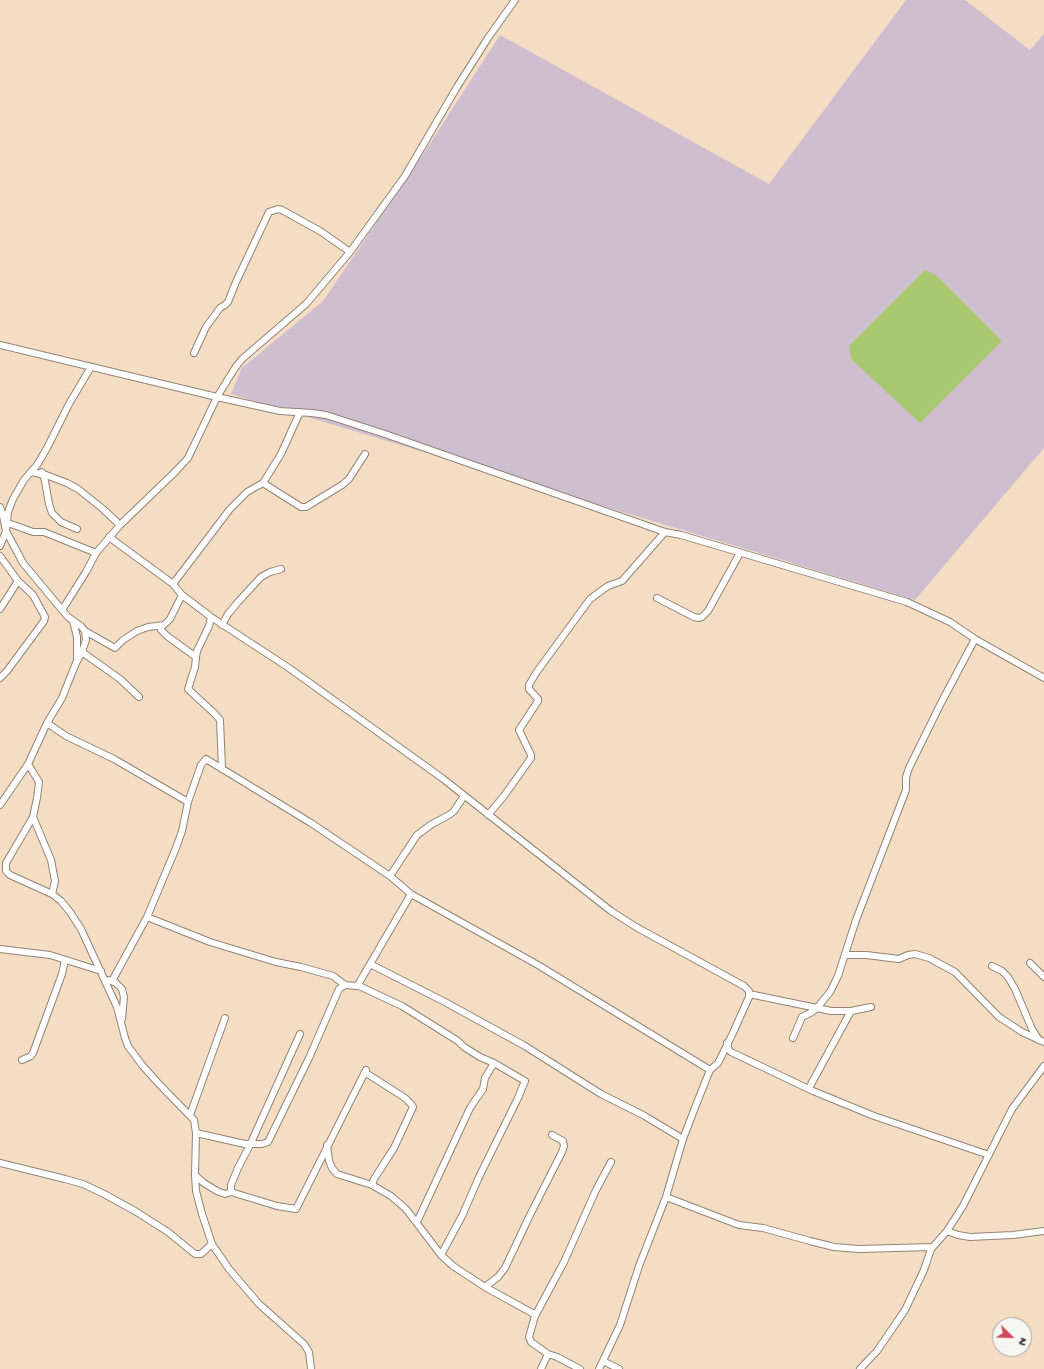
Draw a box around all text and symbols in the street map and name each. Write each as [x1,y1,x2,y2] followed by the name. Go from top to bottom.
[992,1317,1032,1357] north arrow
[1015,1336,1029,1347] text: N

